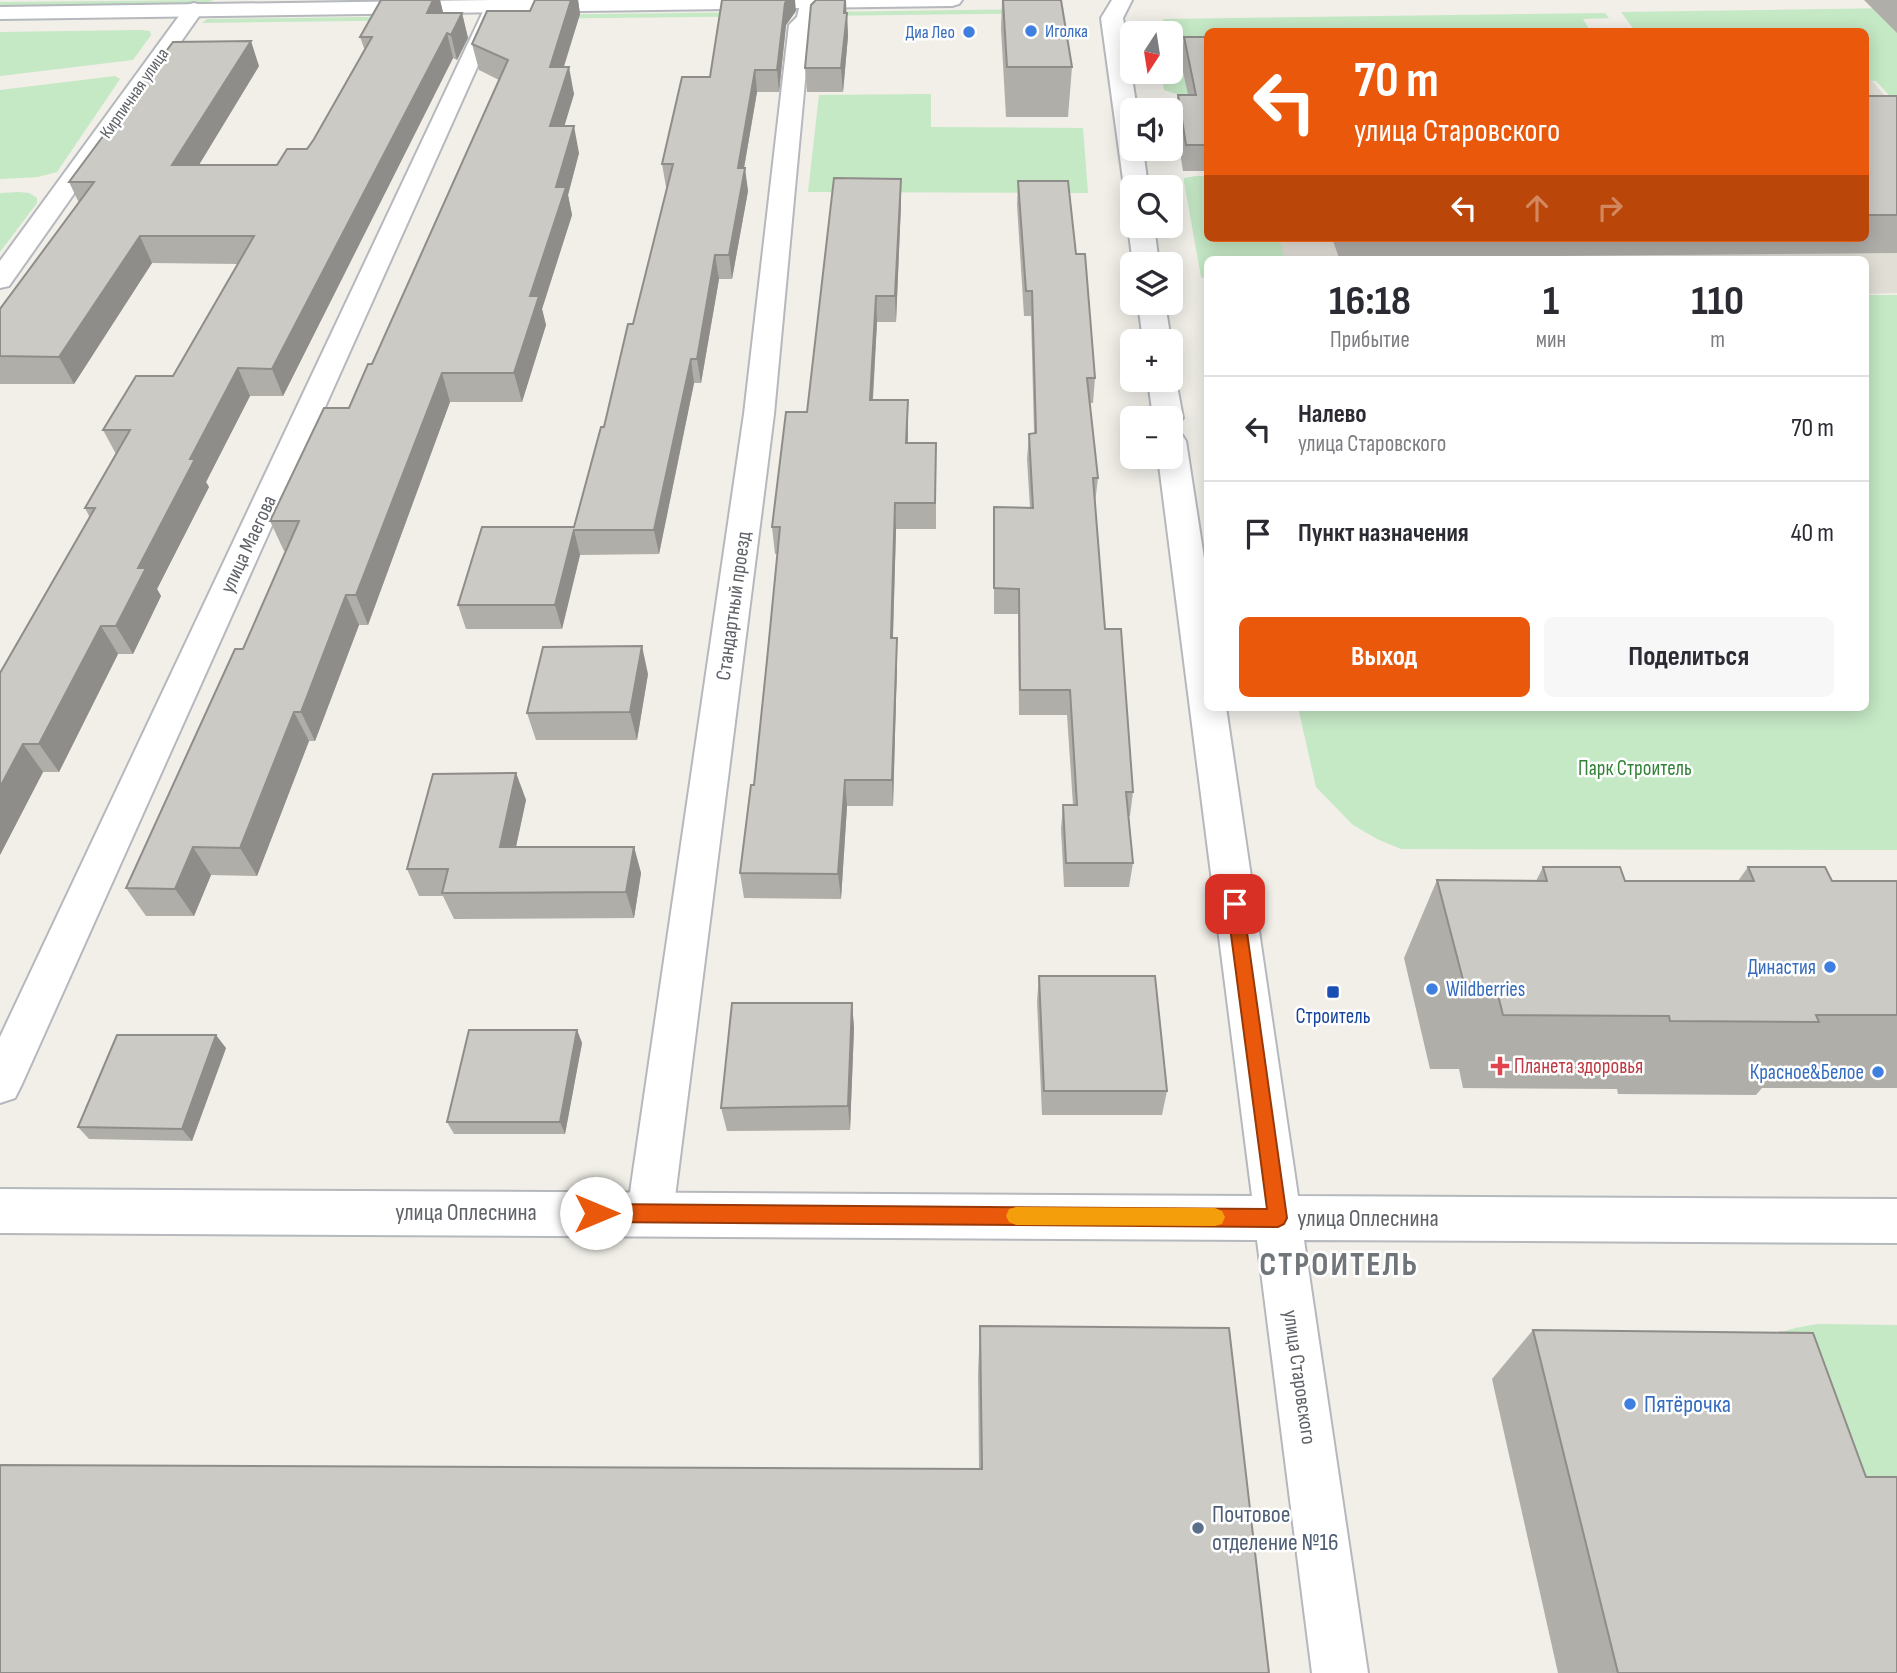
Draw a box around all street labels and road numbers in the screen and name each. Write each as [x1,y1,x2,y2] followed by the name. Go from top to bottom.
[96,44,173,142] street label: Кирпичная улица
[215,491,282,597] street label: улица Маегова
[711,530,756,682] street label: Стандартный проезд
[395,1198,537,1227] street label: улица Оплеснина
[1297,1204,1439,1233] street label: улица Оплеснина
[1278,1308,1321,1446] street label: улица Старовского

